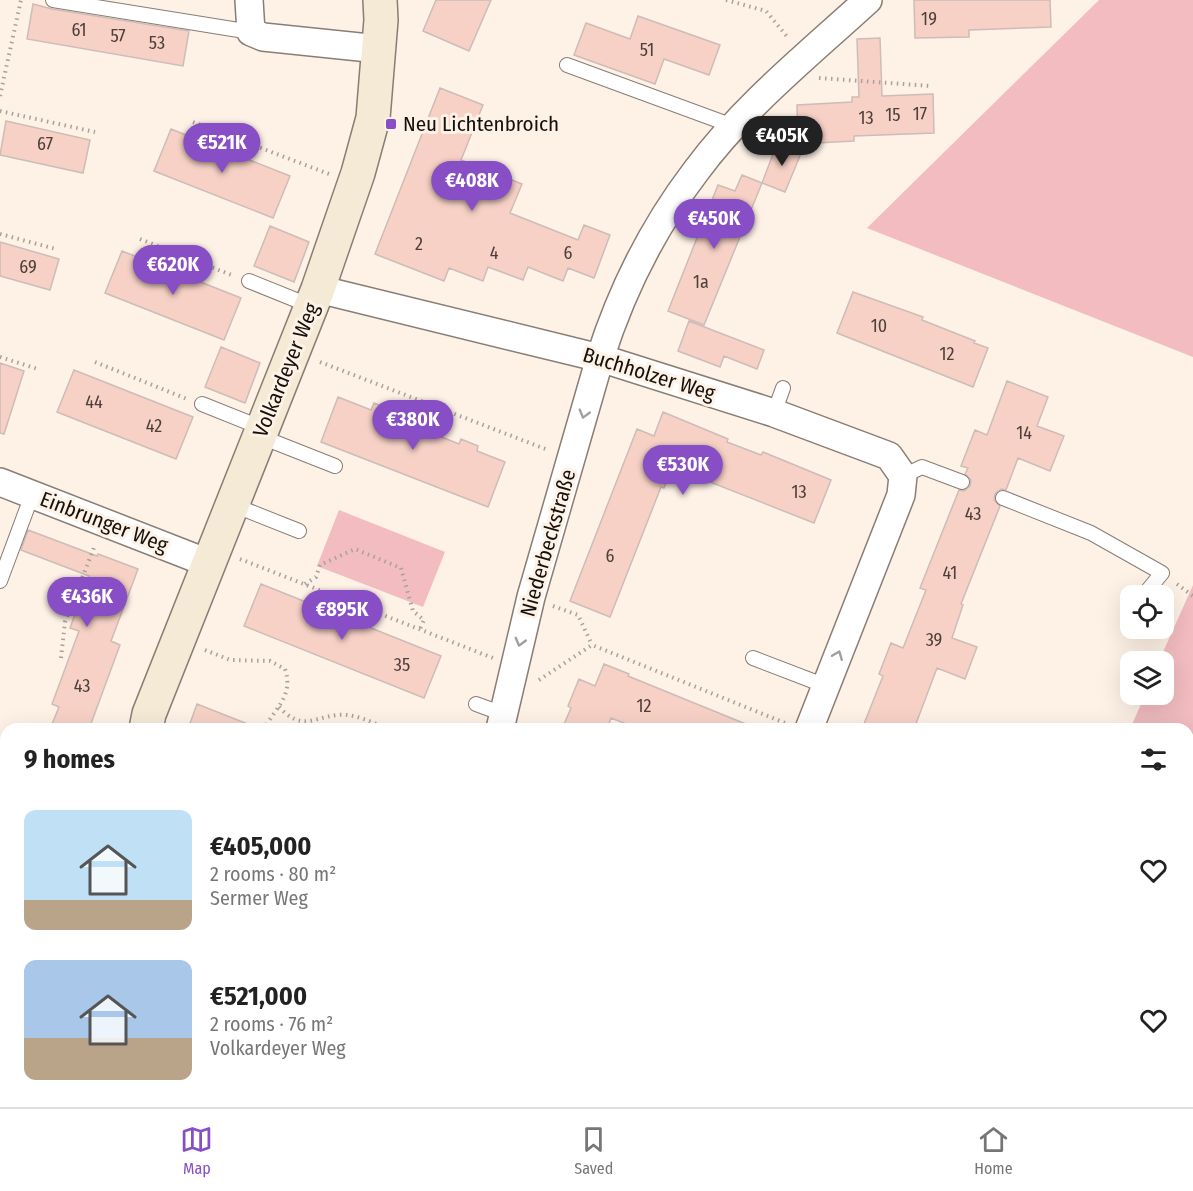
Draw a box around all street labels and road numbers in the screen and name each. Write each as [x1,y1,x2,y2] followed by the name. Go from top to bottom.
[247,299,325,441] street label: Volkardeyer Weg
[580,342,718,406] street label: Buchholzer Weg
[515,466,581,620] street label: Niederbeckstraße
[36,486,172,558] street label: Einbrunger Weg

